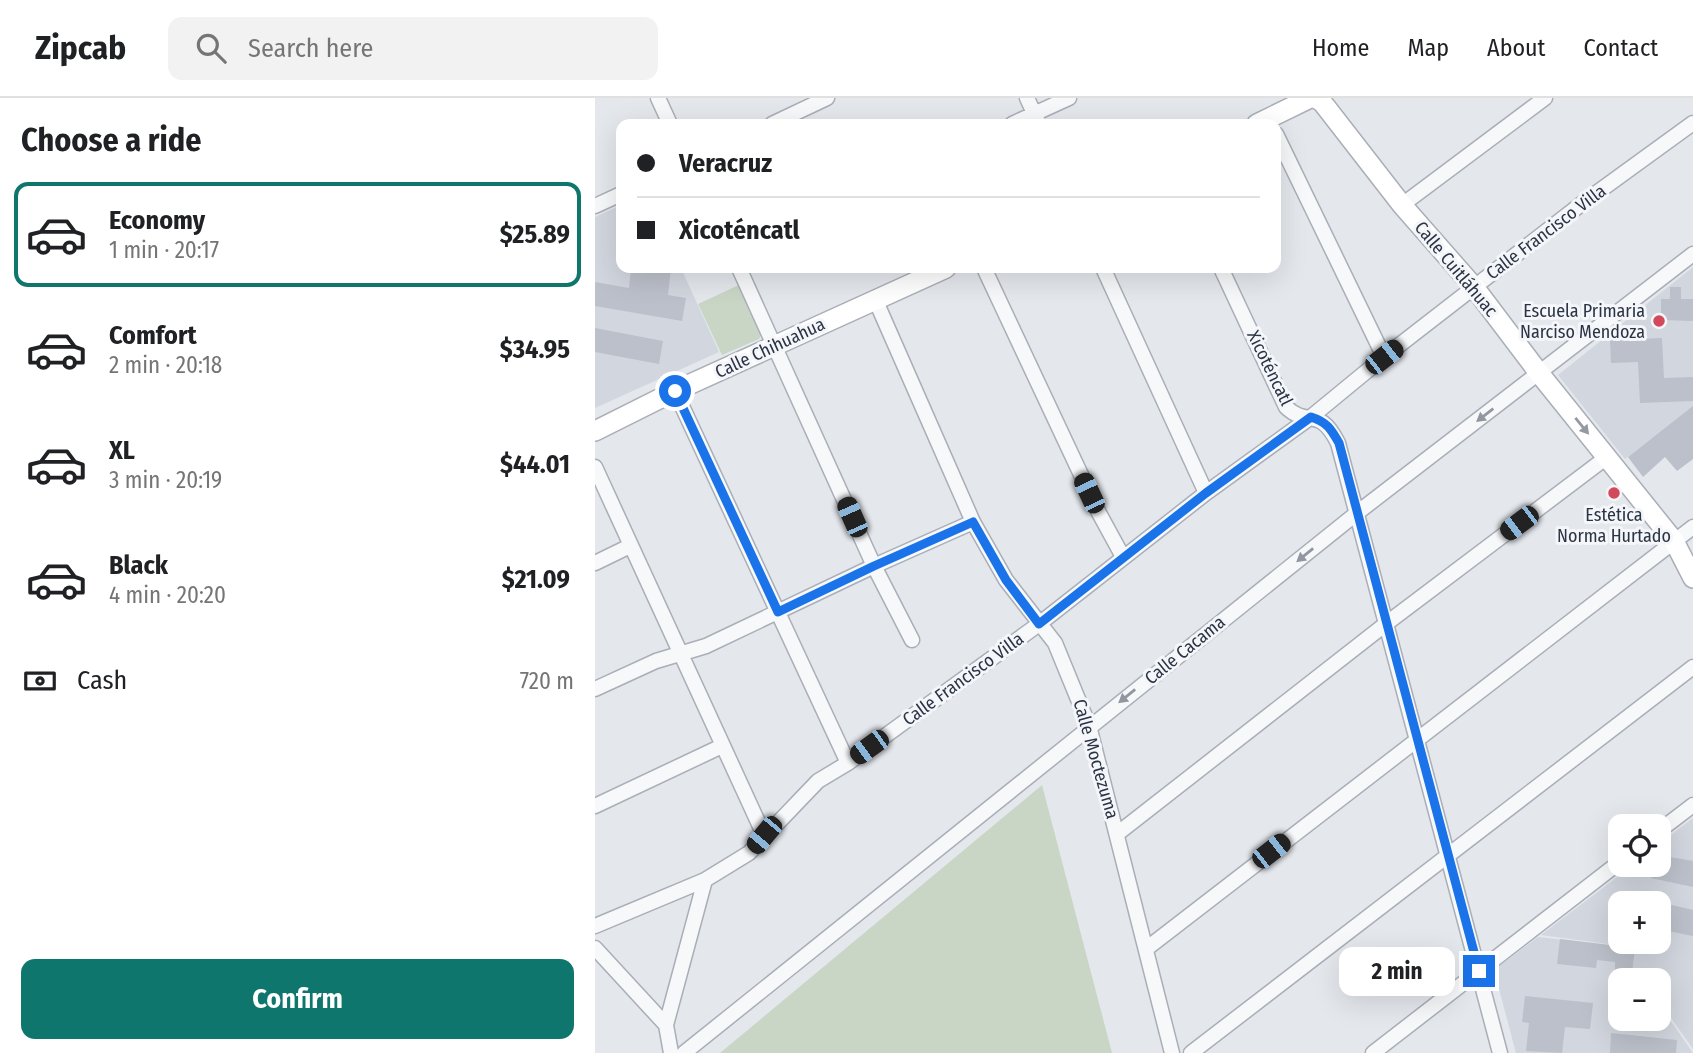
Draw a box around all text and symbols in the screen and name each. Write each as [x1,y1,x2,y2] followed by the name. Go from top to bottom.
[168,17,658,80] search box
[35,28,126,68] text: Zipcab
[192,29,230,67] icon: search
[248,33,373,64] text: Search here
[1312,34,1369,62] text: Home
[1407,34,1449,62] text: Map
[1487,34,1545,62] text: About
[1583,34,1658,62] text: Contact
[21,121,202,159] text: Choose a ride
[679,148,772,179] text: Veracruz
[1482,180,1610,284] street label: Calle Francisco Villa
[25,203,88,266] icon: car
[109,205,205,236] text: Economy
[679,215,800,246] text: Xicoténcatl
[1410,217,1502,321] street label: Calle Cuitláhuac
[500,219,570,250] text: $25.89
[109,236,219,264] text: 1 min · 20:17
[1520,300,1645,343] place label: Escuela Primaria Narciso Mendoza
[712,313,829,383] street label: Calle Chihuahua
[1651,313,1667,329] marker: Escuela Primaria Narciso Mendoza
[25,318,88,381] icon: car
[109,320,197,351] text: Comfort
[1242,327,1298,409] street label: Xicoténcatl
[500,334,570,365] text: $34.95
[1361,336,1408,378] car
[109,351,222,379] text: 2 min · 20:18
[659,375,691,407] route start
[1476,407,1494,422] one-way arrow
[1574,418,1589,435] one-way arrow
[25,433,88,496] icon: car
[109,435,135,466] text: XL
[500,449,570,480] text: $44.01
[109,466,222,494] text: 3 min · 20:19
[1071,470,1108,516] car
[1606,485,1622,501] marker: Estética Norma Hurtado
[834,494,871,540] car
[1496,502,1543,544] car
[1557,504,1671,547] place label: Estética Norma Hurtado
[1296,547,1314,561] one-way arrow
[25,548,88,611] icon: car
[109,550,168,581] text: Black
[502,564,570,595] text: $21.09
[109,581,226,609] text: 4 min · 20:20
[1140,611,1230,689] street label: Calle Cacama
[898,628,1028,730] street label: Calle Francisco Villa
[21,662,59,700] icon: cash
[77,665,127,696] text: Cash
[520,667,574,695] text: 720 m
[1118,689,1136,703] one-way arrow
[1068,697,1124,822] street label: Calle Moctezuma
[846,726,893,768] car
[743,812,786,858] car
[1608,814,1671,1031] map controls
[1608,814,1671,877] button: locate
[1248,830,1295,872] car
[1608,891,1671,954] button: +
[1339,946,1455,996] callout: 2 min
[1463,955,1495,987] route end
[1372,957,1423,985] text: 2 min
[21,959,574,1039] button: Confirm
[1608,968,1671,1031] button: −

